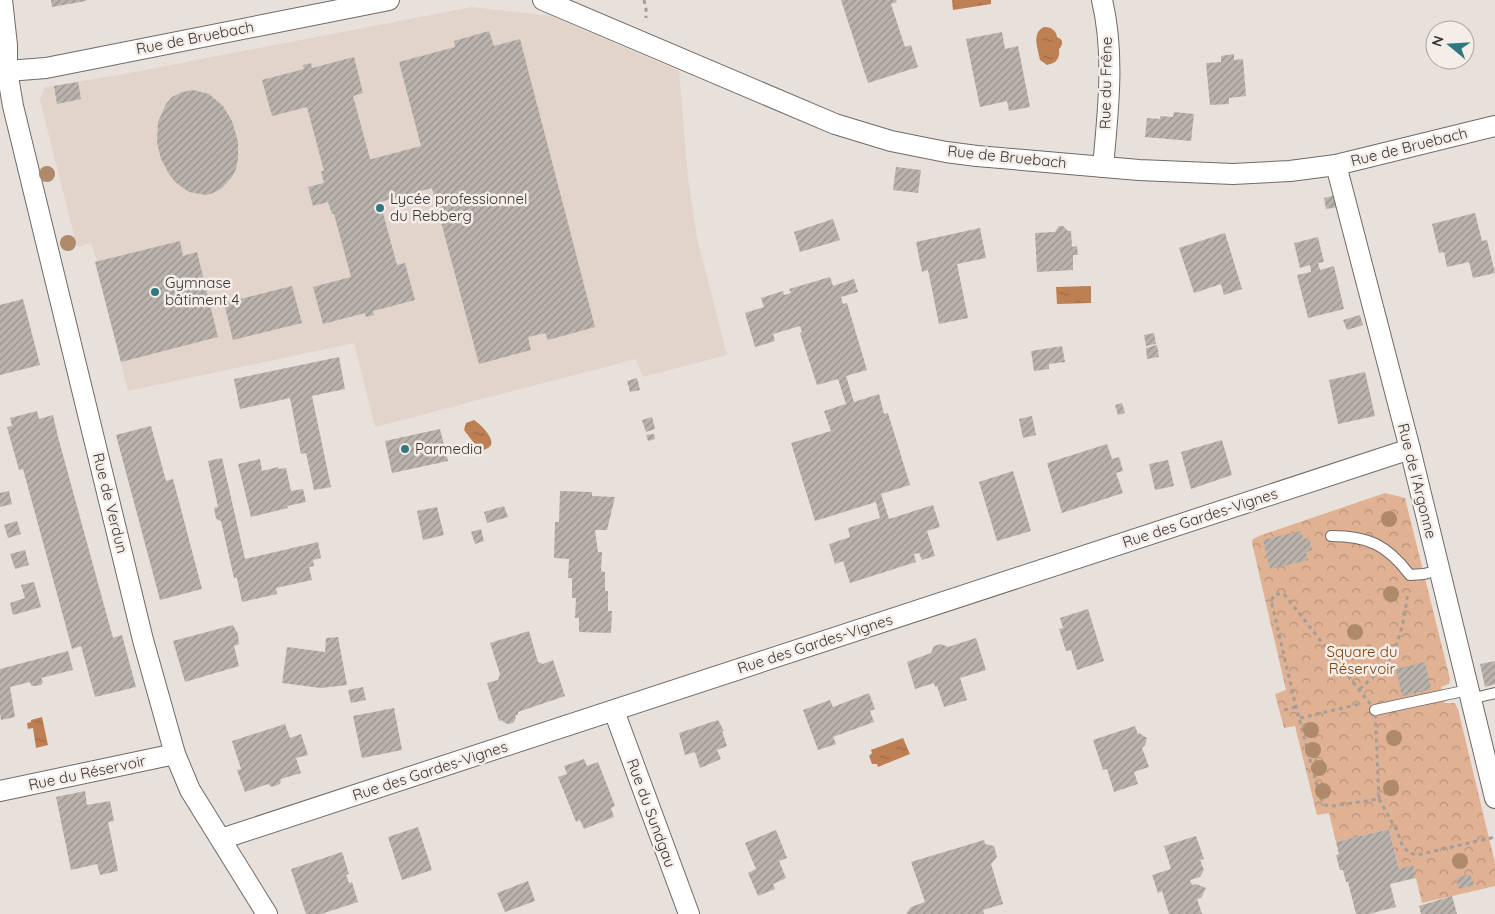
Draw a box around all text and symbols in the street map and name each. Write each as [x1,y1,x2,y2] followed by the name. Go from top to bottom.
[134,17,255,58] street label: Rue de Bruebach
[1425,20,1475,70] north arrow
[1427,33,1448,49] text: N
[1095,37,1116,129] street label: Rue du Frêne
[1349,123,1469,170] street label: Rue de Bruebach
[947,141,1068,172] street label: Rue de Bruebach
[390,189,527,225] place label: Lycée professionnel du Rebberg
[374,202,386,214] marker: Lycée professionnel du Rebberg
[165,273,239,309] place label: Gymnase bâtiment 4
[149,286,161,298] marker: Gymnase bâtiment 4
[1394,421,1441,541] street label: Rue de l'Argonne
[415,439,482,458] place label: Parmedia
[399,443,411,455] marker: Parmedia
[89,451,132,555] street label: Rue de Verdun
[1120,483,1280,552] street label: Rue des Gardes-Vignes
[735,609,895,678] street label: Rue des Gardes-Vignes
[1326,642,1398,678] park label: Square du Réservoir
[350,736,510,805] street label: Rue des Gardes-Vignes
[27,751,147,794] street label: Rue du Réservoir
[623,756,680,870] street label: Rue du Sundgau

